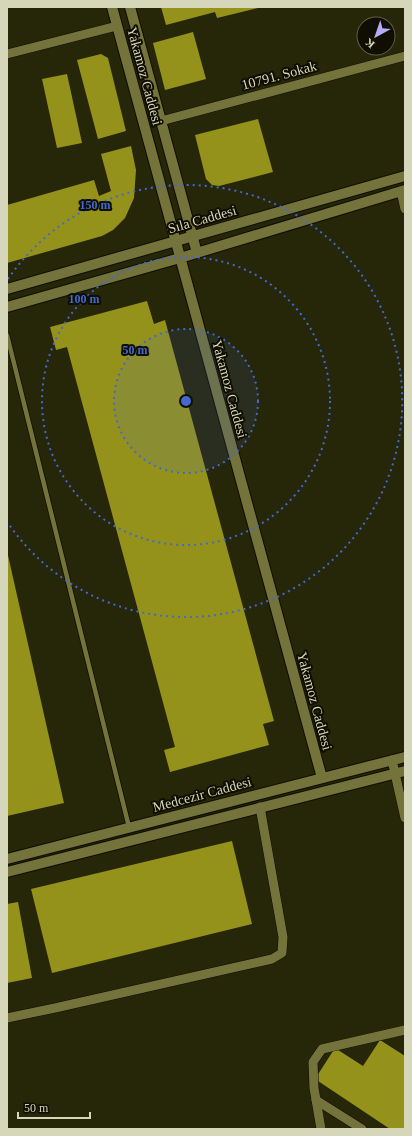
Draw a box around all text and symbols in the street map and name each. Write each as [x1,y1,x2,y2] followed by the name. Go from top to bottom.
[356,16,396,56] north arrow
[124,25,165,127] street label: Yakamoz Caddesi
[362,36,377,51] text: K
[240,58,318,93] street label: 10791. Sokak
[80,198,111,212] text: 150 m
[166,203,238,236] street label: Sıla Caddesi
[69,292,100,306] text: 100 m
[209,338,250,440] street label: Yakamoz Caddesi
[123,343,148,357] text: 50 m
[179,394,193,408] centre of rings
[294,650,335,752] street label: Yakamoz Caddesi
[151,774,253,815] street label: Medcezir Caddesi
[18,1094,90,1120] scale bar
[24,1101,49,1115] text: 50 m

